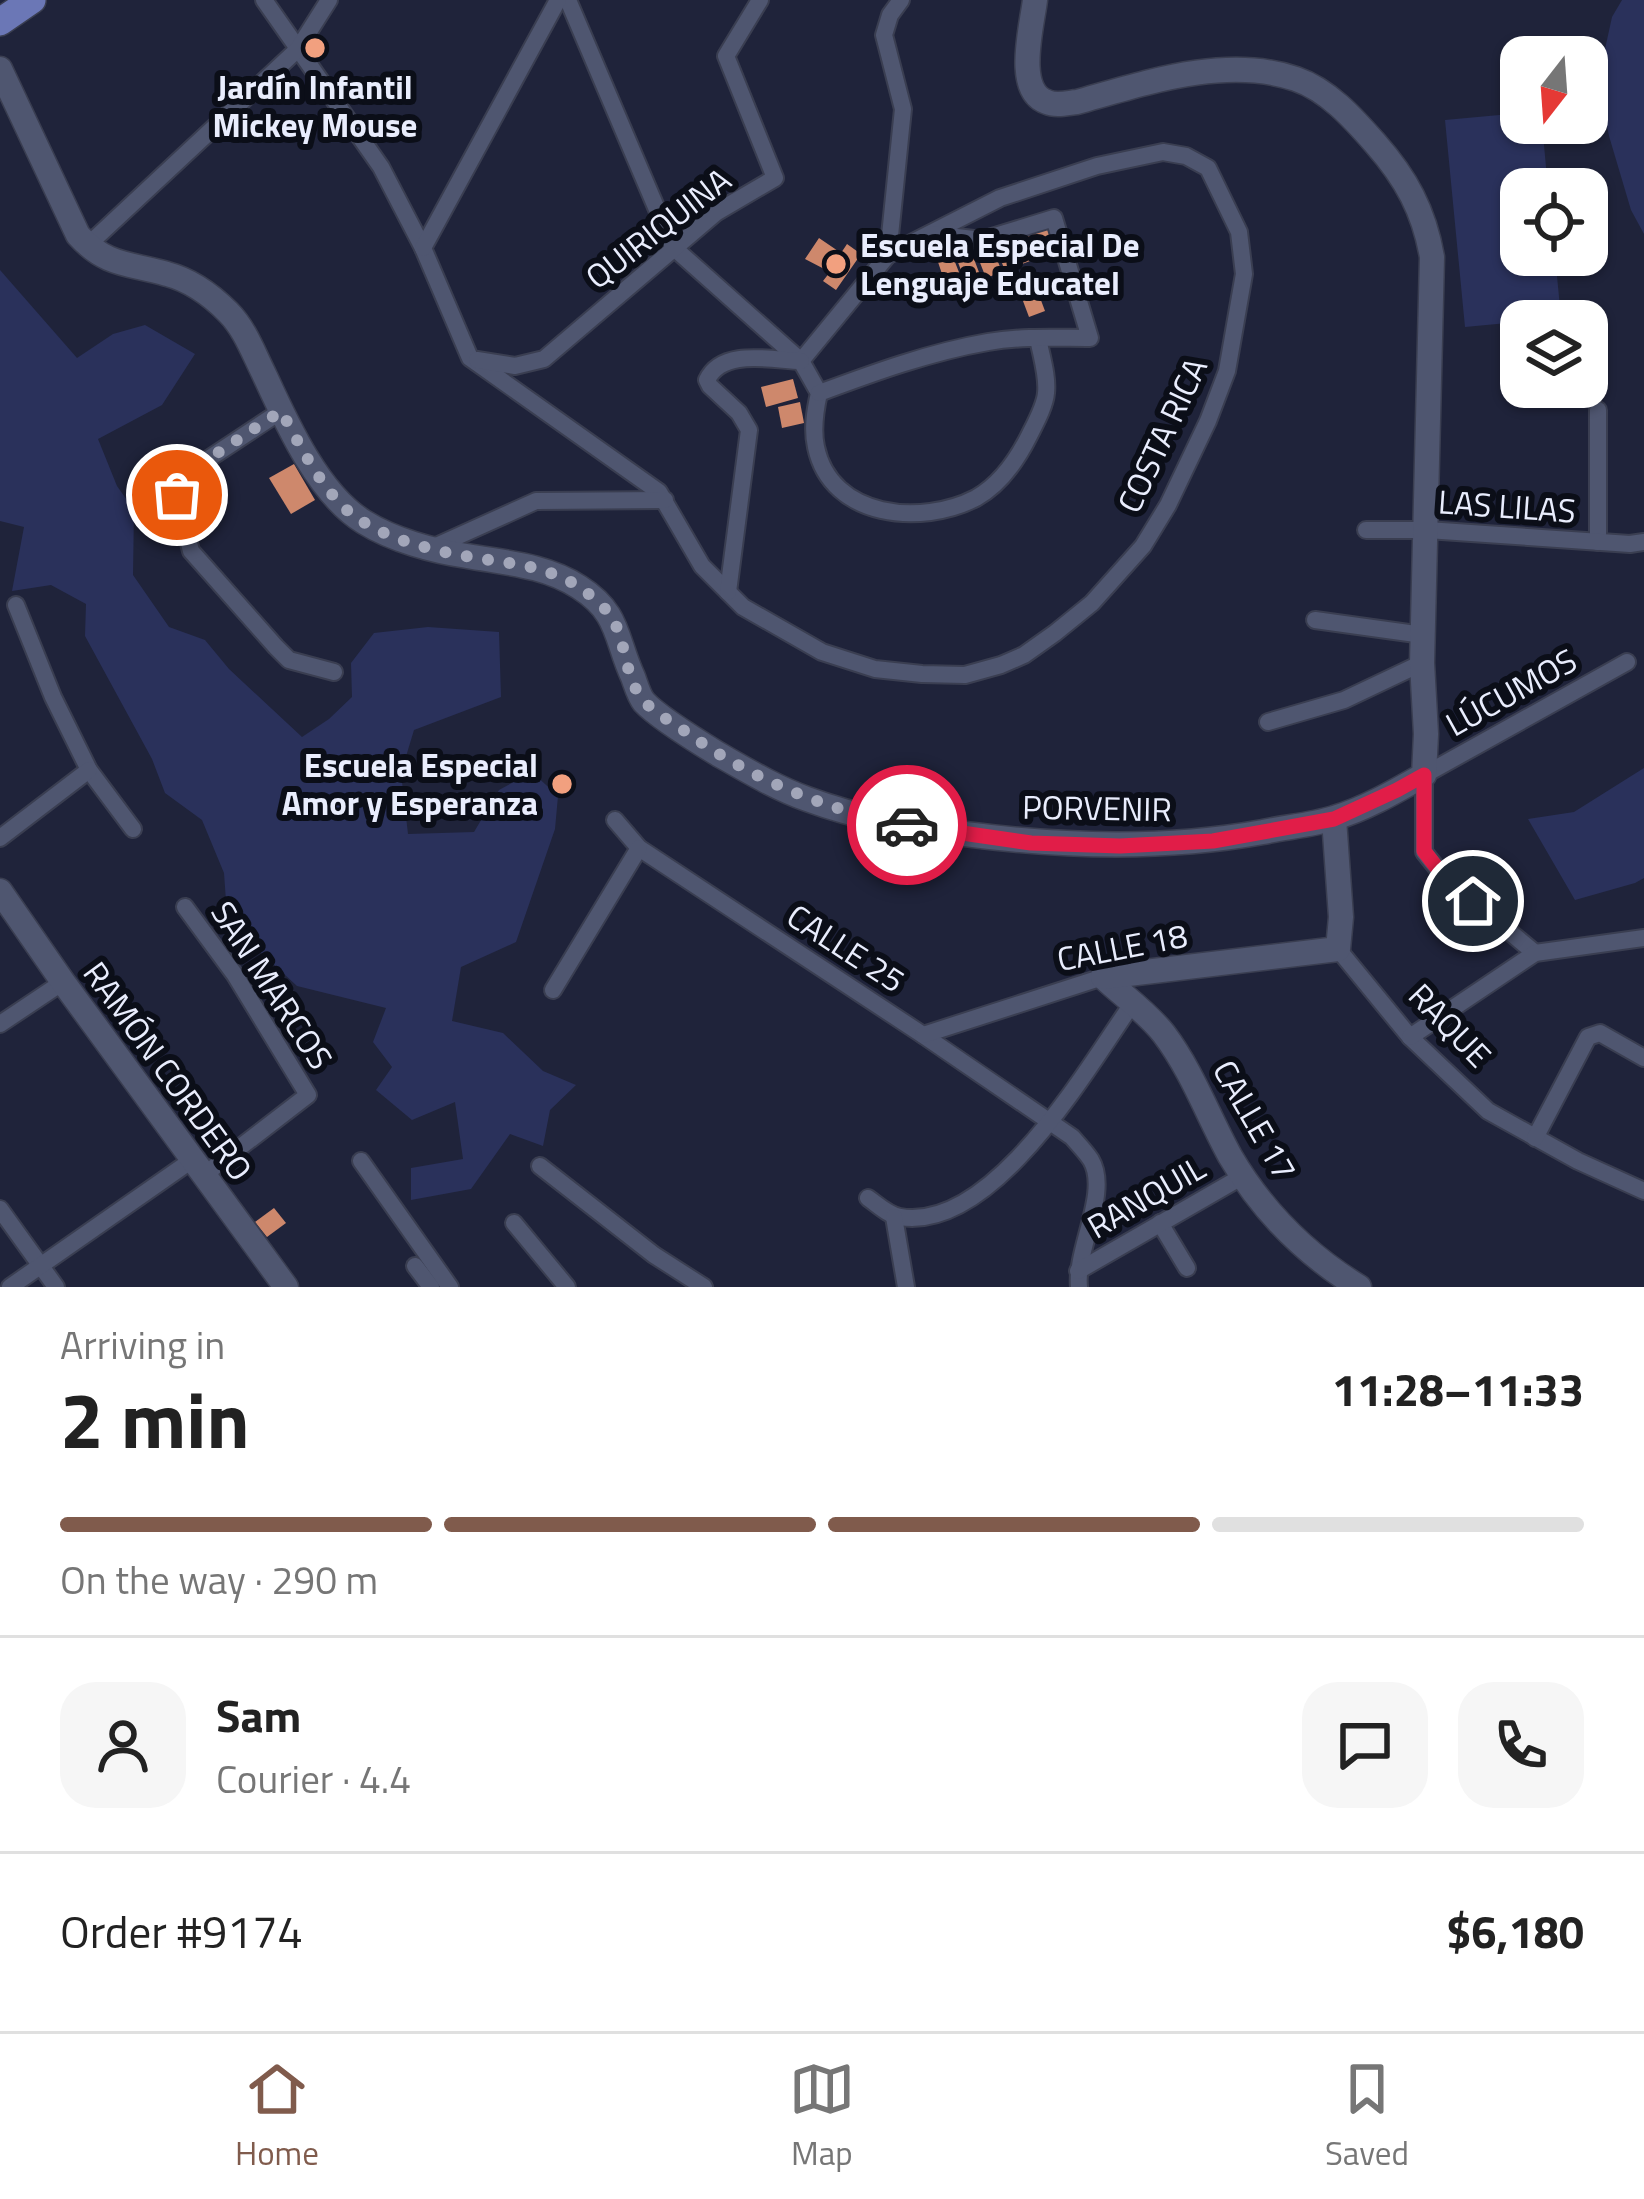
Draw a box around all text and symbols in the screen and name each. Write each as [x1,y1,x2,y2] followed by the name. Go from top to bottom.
[302,35,328,61] marker: Jardín Infantil Mickey Mouse
[1500,36,1608,144] north arrow
[1500,36,1608,408] map controls
[213,62,417,150] place label: Jardín Infantil Mickey Mouse
[575,155,741,301] street label: QUIRIQUINA
[1500,168,1608,276] button: locate
[860,220,1139,308] place label: Escuela Especial De Lenguaje Educatel
[823,251,849,277] marker: Escuela Especial De Lenguaje Educatel
[1500,300,1608,408] button: layers
[1104,349,1220,521] street label: COSTA RICA
[126,444,228,546] pin
[144,462,210,528] icon: bag
[1437,476,1577,536] street label: LAS LILAS
[1436,635,1586,749] street label: LÚCUMOS
[282,740,538,828] place label: Escuela Especial Amor y Esperanza
[847,765,967,885] courier
[549,771,575,797] marker: Escuela Especial Amor y Esperanza
[1022,782,1172,834] street label: PORVENIR
[874,792,940,858] icon: car
[1422,850,1524,952] pin
[1440,868,1506,934] icon: home
[199,891,345,1079] street label: SAN MARCOS
[777,891,915,1005] street label: CALLE 25
[1053,910,1191,984] street label: CALLE 18
[71,951,265,1191] street label: RAMÓN CORDERO
[1397,971,1503,1079] street label: RAQUE
[1200,1050,1310,1190] street label: CALLE 17
[1078,1143,1215,1251] street label: RANQUIL
[60,1315,225,1374] text: Arriving in
[1332,1355,1584,1423] text: 11:28–11:33
[60,1360,250,1478] text: 2 min
[60,1550,378,1609] text: On the way · 290 m
[216,1681,301,1749] text: Sam
[60,1682,186,1808] button: person
[1302,1682,1428,1808] button: chat
[1458,1682,1584,1808] button: phone
[216,1749,411,1808] text: Courier · 4.4
[60,1897,303,1965] text: Order #9174
[1446,1897,1584,1965] text: $6,180
[235,2056,319,2178] tab: Home
[789,2056,855,2178] tab: Map
[1325,2056,1409,2178] tab: Saved

